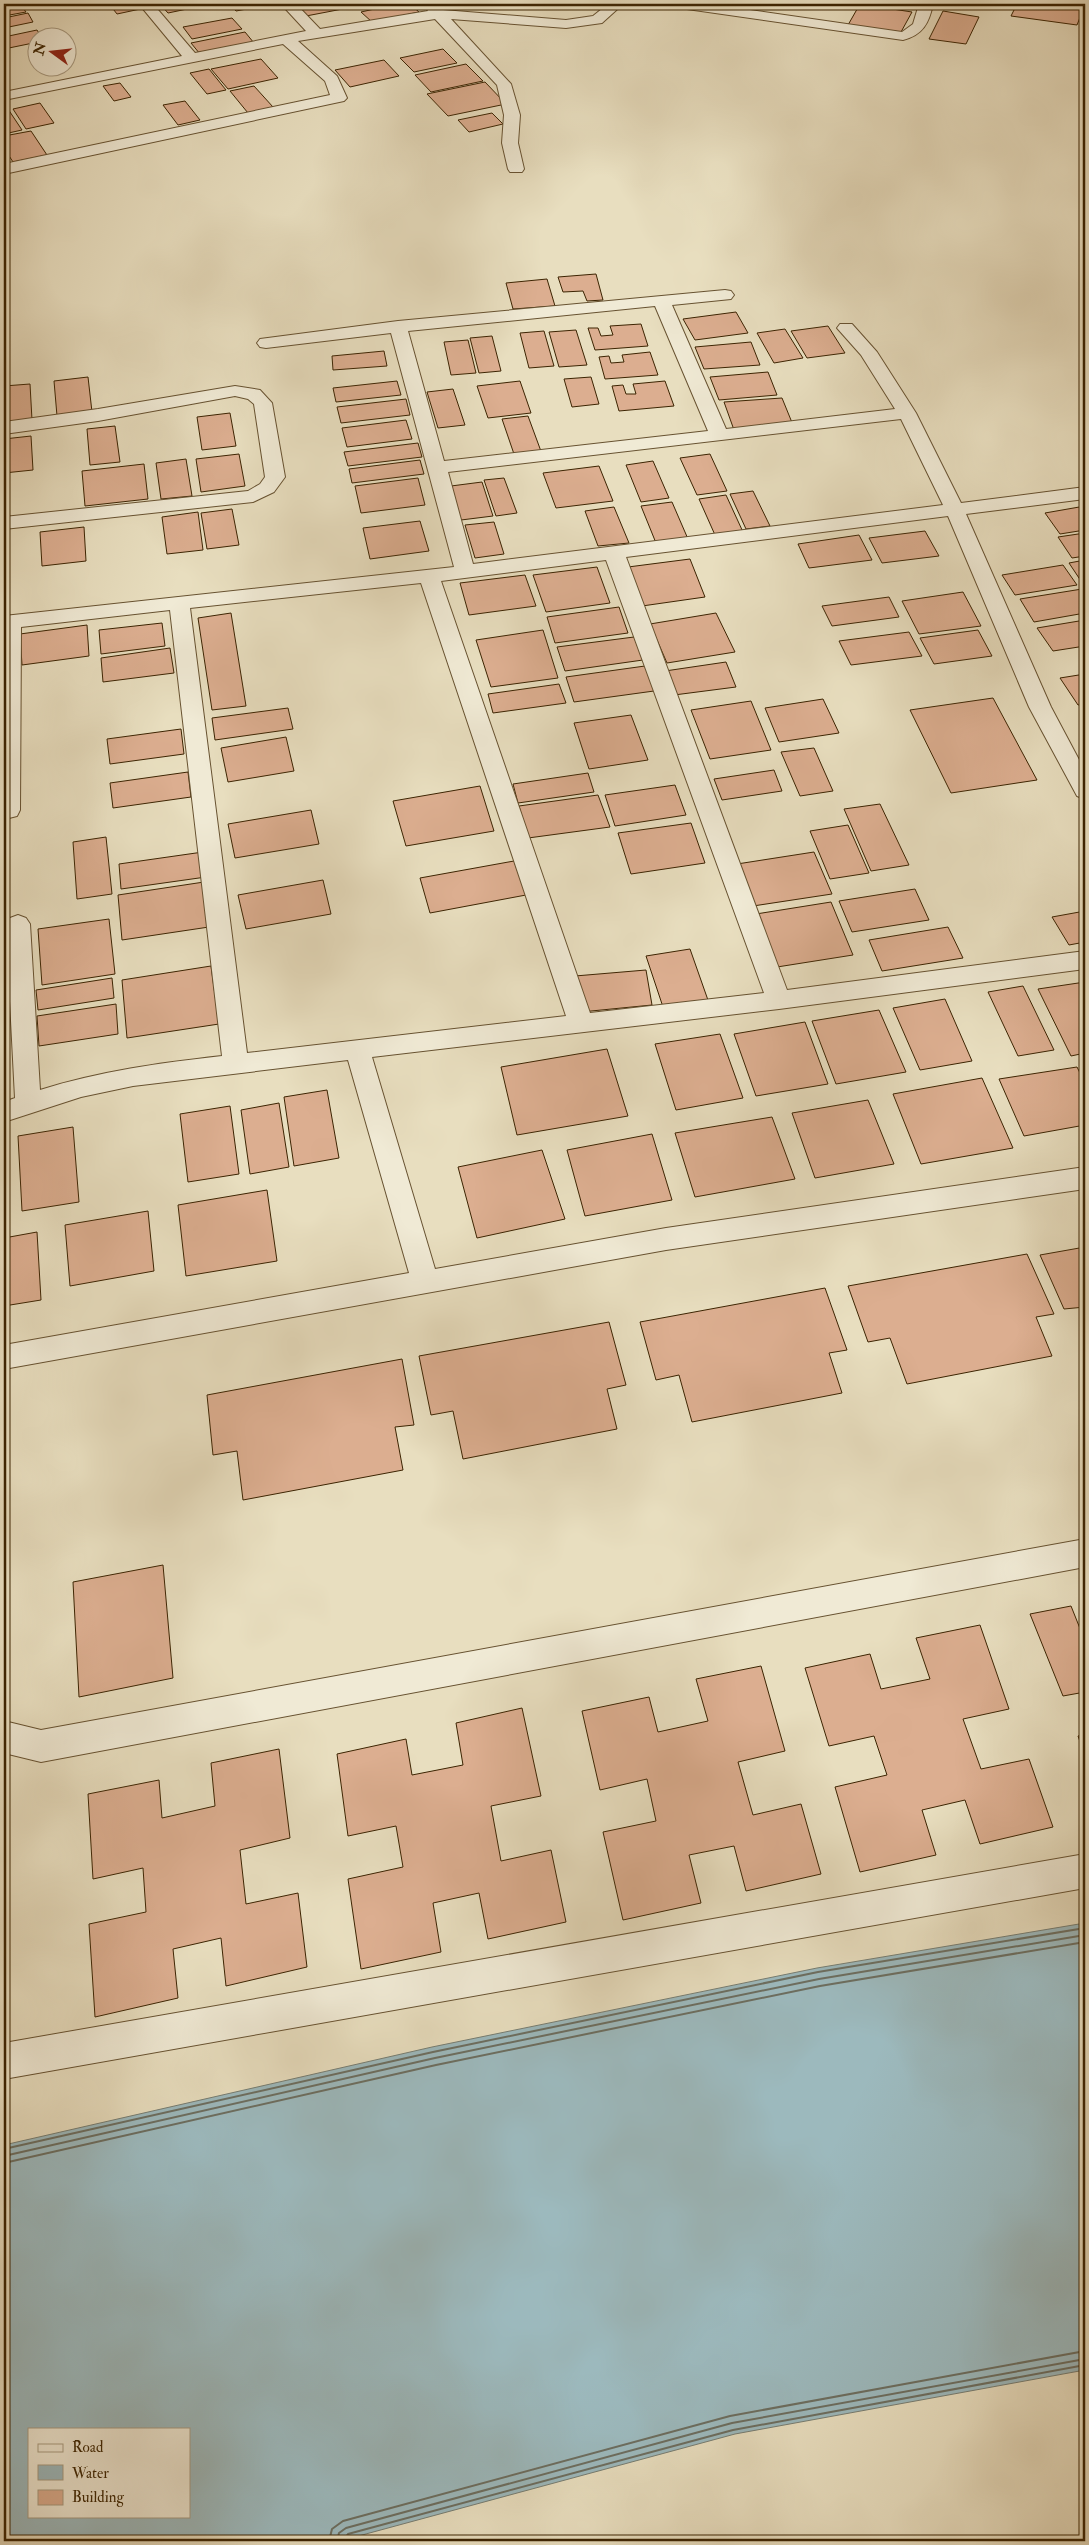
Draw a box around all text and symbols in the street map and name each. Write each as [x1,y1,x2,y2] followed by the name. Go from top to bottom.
[28,28,78,78] north arrow
[30,40,50,58] text: N
[28,2428,190,2518] legend
[72,2438,104,2457] text: Road
[71,2464,109,2483] text: Water
[72,2488,124,2507] text: Building

